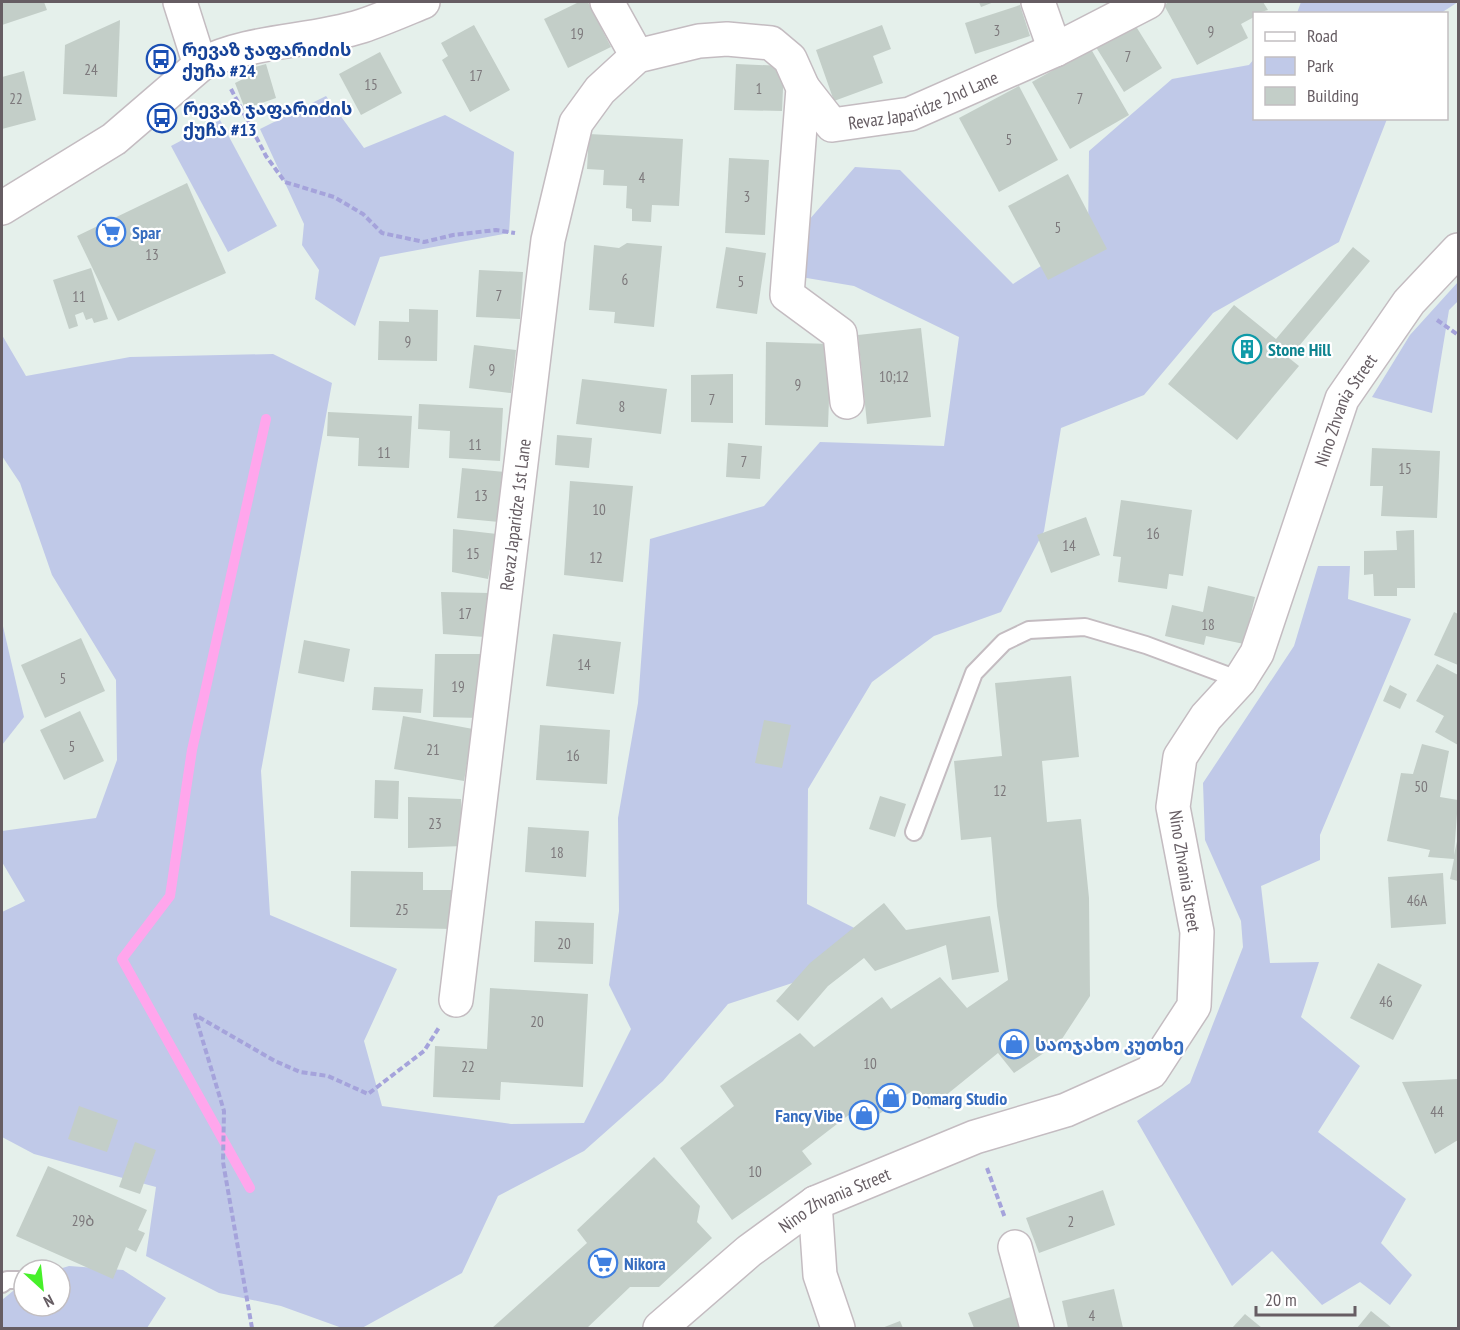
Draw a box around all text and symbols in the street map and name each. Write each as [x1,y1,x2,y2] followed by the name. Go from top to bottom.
[1253,12,1448,120] legend
[994,21,1000,40] house number: 3
[1208,22,1214,41] house number: 9
[570,24,584,43] house number: 19
[1307,24,1338,47] text: Road
[182,38,351,82] place label: რევაზ ჯაფარიძის ქუჩა #24
[145,43,177,75] bus stop icon: რევაზ ჯაფარიძის ქუჩა #24
[1125,47,1131,66] house number: 7
[1307,54,1334,77] text: Park
[84,60,98,79] house number: 24
[847,65,1001,134] street label: Revaz Japaridze 2nd Lane
[469,66,483,85] house number: 17
[364,75,378,94] house number: 15
[756,79,762,98] house number: 1
[1307,84,1359,107] text: Building
[9,89,23,108] house number: 22
[1077,89,1083,108] house number: 7
[183,97,352,141] place label: რევაზ ჯაფარიძის ქუჩა #13
[146,102,178,134] bus stop icon: რევაზ ჯაფარიძის ქუჩა #13
[1006,130,1012,149] house number: 5
[639,168,646,187] house number: 4
[744,187,750,206] house number: 3
[95,216,127,248] supermarket icon: Spar
[1055,218,1061,237] house number: 5
[132,221,161,244] place label: Spar
[145,245,159,264] house number: 13
[622,270,629,289] house number: 6
[738,272,744,291] house number: 5
[496,286,502,305] house number: 7
[72,287,86,306] house number: 11
[405,332,411,351] house number: 9
[1231,333,1263,365] building icon: Stone Hill
[1268,338,1332,361] place label: Stone Hill
[1309,349,1381,469] street label: Nino Zhvania Street
[489,360,495,379] house number: 9
[879,367,909,386] house number: 10;12
[795,375,801,394] house number: 9
[709,390,715,409] house number: 7
[619,397,625,416] house number: 8
[468,435,482,454] house number: 11
[494,437,535,592] street label: Revaz Japaridze 1st Lane
[377,443,391,462] house number: 11
[741,452,747,471] house number: 7
[1398,459,1412,478] house number: 15
[474,486,488,505] house number: 13
[592,500,606,519] house number: 10
[1146,524,1160,543] house number: 16
[1062,536,1076,555] house number: 14
[466,544,480,563] house number: 15
[589,548,603,567] house number: 12
[458,604,472,623] house number: 17
[1201,615,1215,634] house number: 18
[577,655,591,674] house number: 14
[60,669,66,688] house number: 5
[451,677,465,696] house number: 19
[69,737,75,756] house number: 5
[426,740,440,759] house number: 21
[566,746,580,765] house number: 16
[1414,777,1428,796] house number: 50
[993,781,1007,800] house number: 12
[1164,809,1206,934] street label: Nino Zhvania Street
[428,814,442,833] house number: 23
[550,843,564,862] house number: 18
[1407,891,1428,910] house number: 46A
[395,900,409,919] house number: 25
[557,934,571,953] house number: 20
[1379,992,1393,1011] house number: 46
[530,1012,544,1031] house number: 20
[998,1028,1030,1060] shop icon: საოჯახო კუთხე
[1035,1033,1184,1056] place label: საოჯახო კუთხე
[863,1054,877,1073] house number: 10
[461,1057,475,1076] house number: 22
[875,1082,907,1114] shop icon: Domarg Studio
[912,1087,1007,1110] place label: Domarg Studio
[848,1099,880,1131] shop icon: Fancy Vibe
[1430,1102,1444,1121] house number: 44
[775,1104,843,1127] place label: Fancy Vibe
[748,1162,762,1181] house number: 10
[774,1162,894,1237] street label: Nino Zhvania Street
[72,1211,94,1230] house number: 29ბ
[1068,1212,1074,1231] house number: 2
[587,1247,619,1279] supermarket icon: Nikora
[624,1252,666,1275] place label: Nikora
[12,1258,72,1318] north arrow
[1256,1279,1355,1317] scale bar
[1265,1288,1297,1311] text: 20 m
[40,1290,57,1312] text: N
[1089,1306,1096,1325] house number: 4

